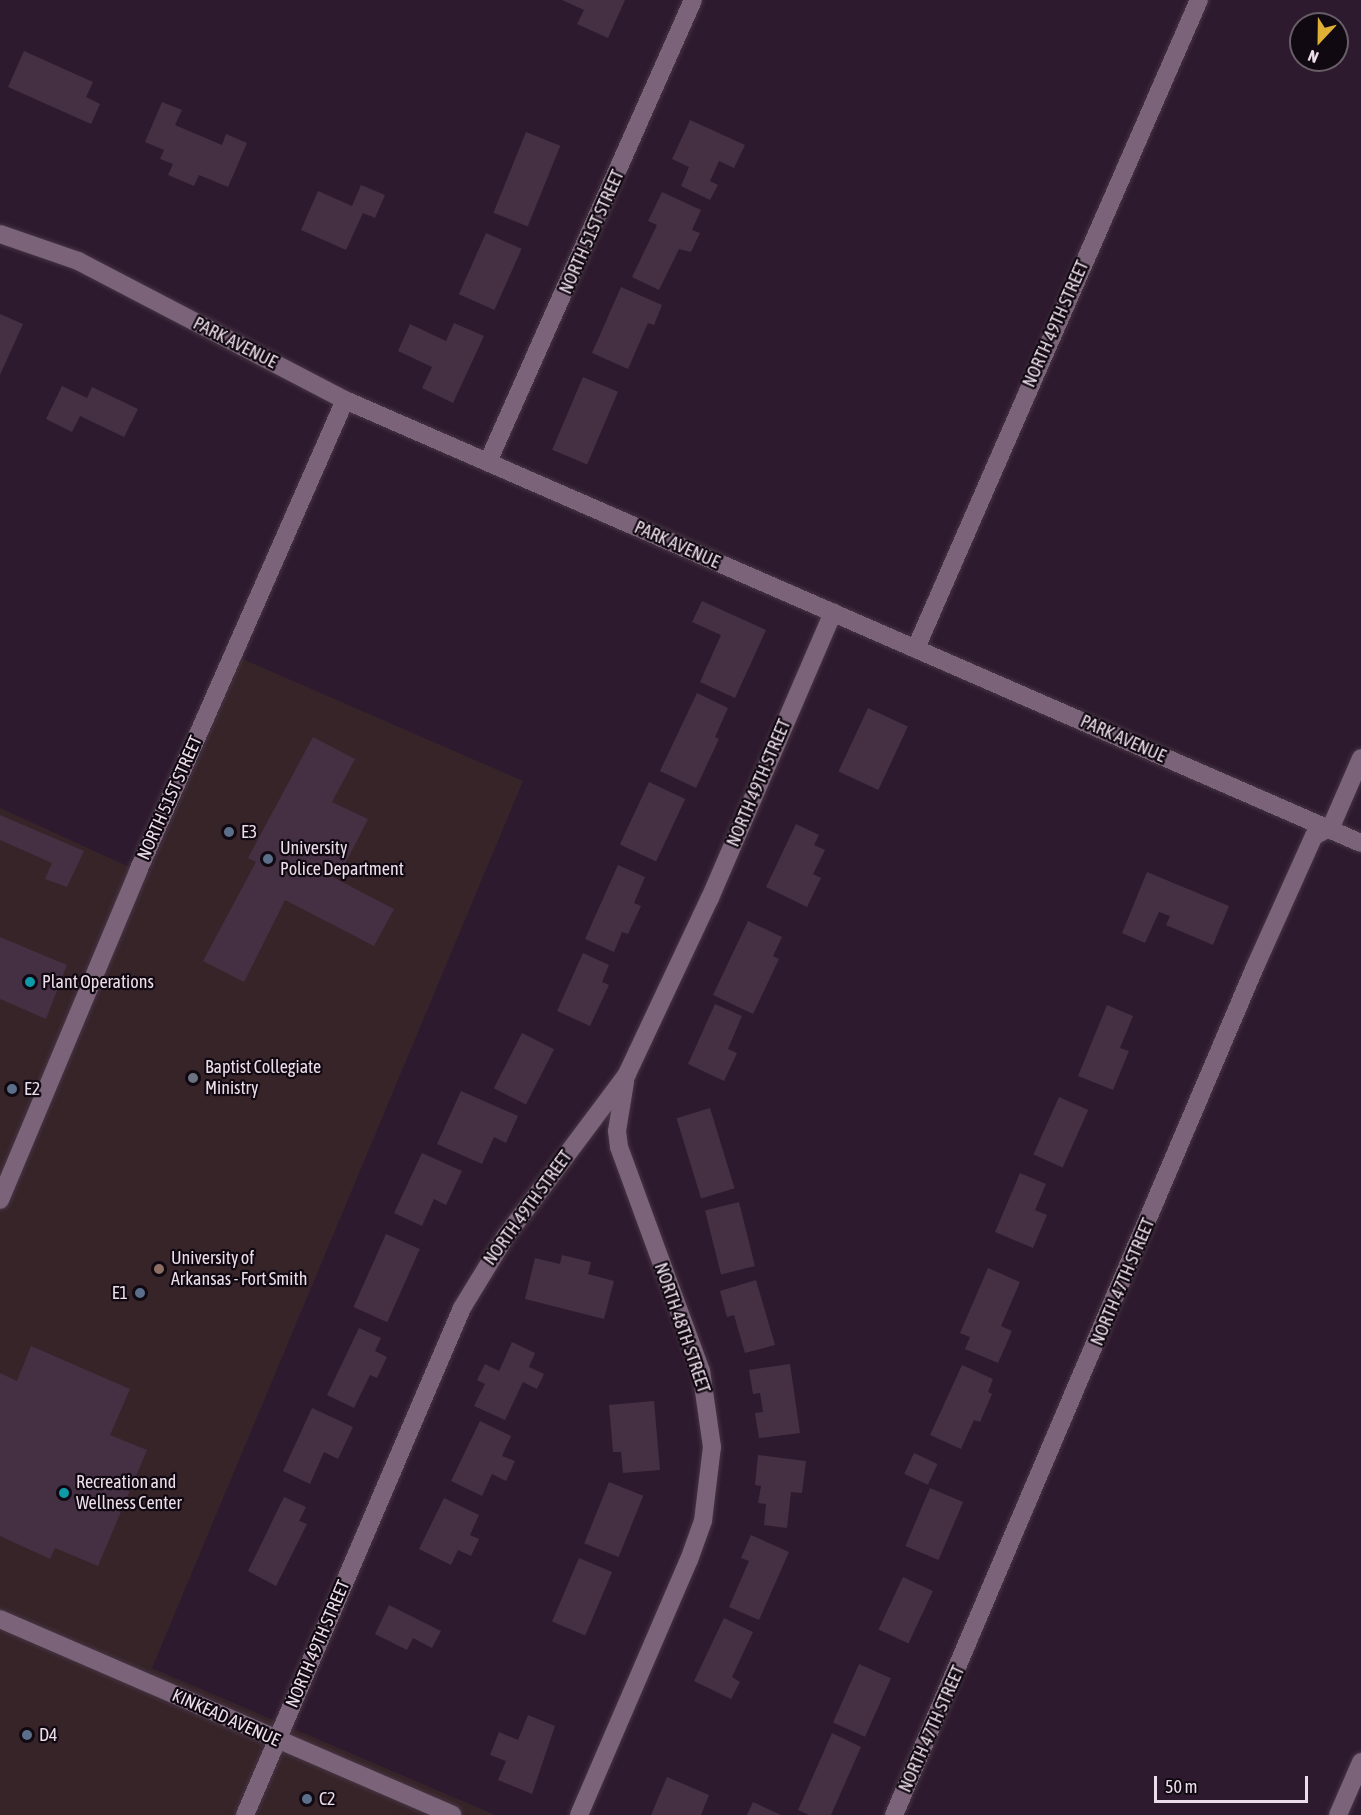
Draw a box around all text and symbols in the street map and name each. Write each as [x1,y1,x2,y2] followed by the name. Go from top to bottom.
[1289,12,1349,72] north arrow
[1305,47,1321,67] text: N
[555,167,629,297] street label: NORTH 51ST STREET
[1018,257,1094,391] street label: NORTH 49TH STREET
[190,313,280,373] street label: PARK AVENUE
[631,517,723,573] street label: PARK AVENUE
[1077,711,1169,767] street label: PARK AVENUE
[722,716,796,850] street label: NORTH 49TH STREET
[133,733,207,863] street label: NORTH 51ST STREET
[241,821,257,843] place label: E3
[222,825,236,839] marker: E3
[280,838,404,880] place label: University Police Department
[261,852,275,866] marker: University Police Department
[42,971,154,993] place label: Plant Operations
[23,975,37,989] marker: Plant Operations
[205,1057,321,1100] place label: Baptist Collegiate Ministry
[186,1071,200,1085] marker: Baptist Collegiate Ministry
[24,1078,40,1100] place label: E2
[5,1082,19,1096] marker: E2
[479,1146,577,1270] street label: NORTH 49TH STREET
[1086,1215,1160,1349] street label: NORTH 47TH STREET
[171,1248,307,1290] place label: University of Arkansas - Fort Smith
[650,1260,714,1396] street label: NORTH 48TH STREET
[152,1262,166,1276] marker: University of Arkansas - Fort Smith
[112,1282,128,1304] place label: E1
[133,1286,147,1300] marker: E1
[76,1472,182,1514] place label: Recreation and Wellness Center
[57,1486,71,1500] marker: Recreation and Wellness Center
[281,1577,355,1711] street label: NORTH 49TH STREET
[894,1662,970,1796] street label: NORTH 47TH STREET
[169,1685,283,1751] street label: KINKEAD AVENUE
[39,1724,58,1746] place label: D4
[20,1728,34,1742] marker: D4
[1157,1764,1312,1802] scale bar
[1165,1776,1197,1797] text: 50 m
[319,1788,336,1810] place label: C2
[300,1792,314,1806] marker: C2

